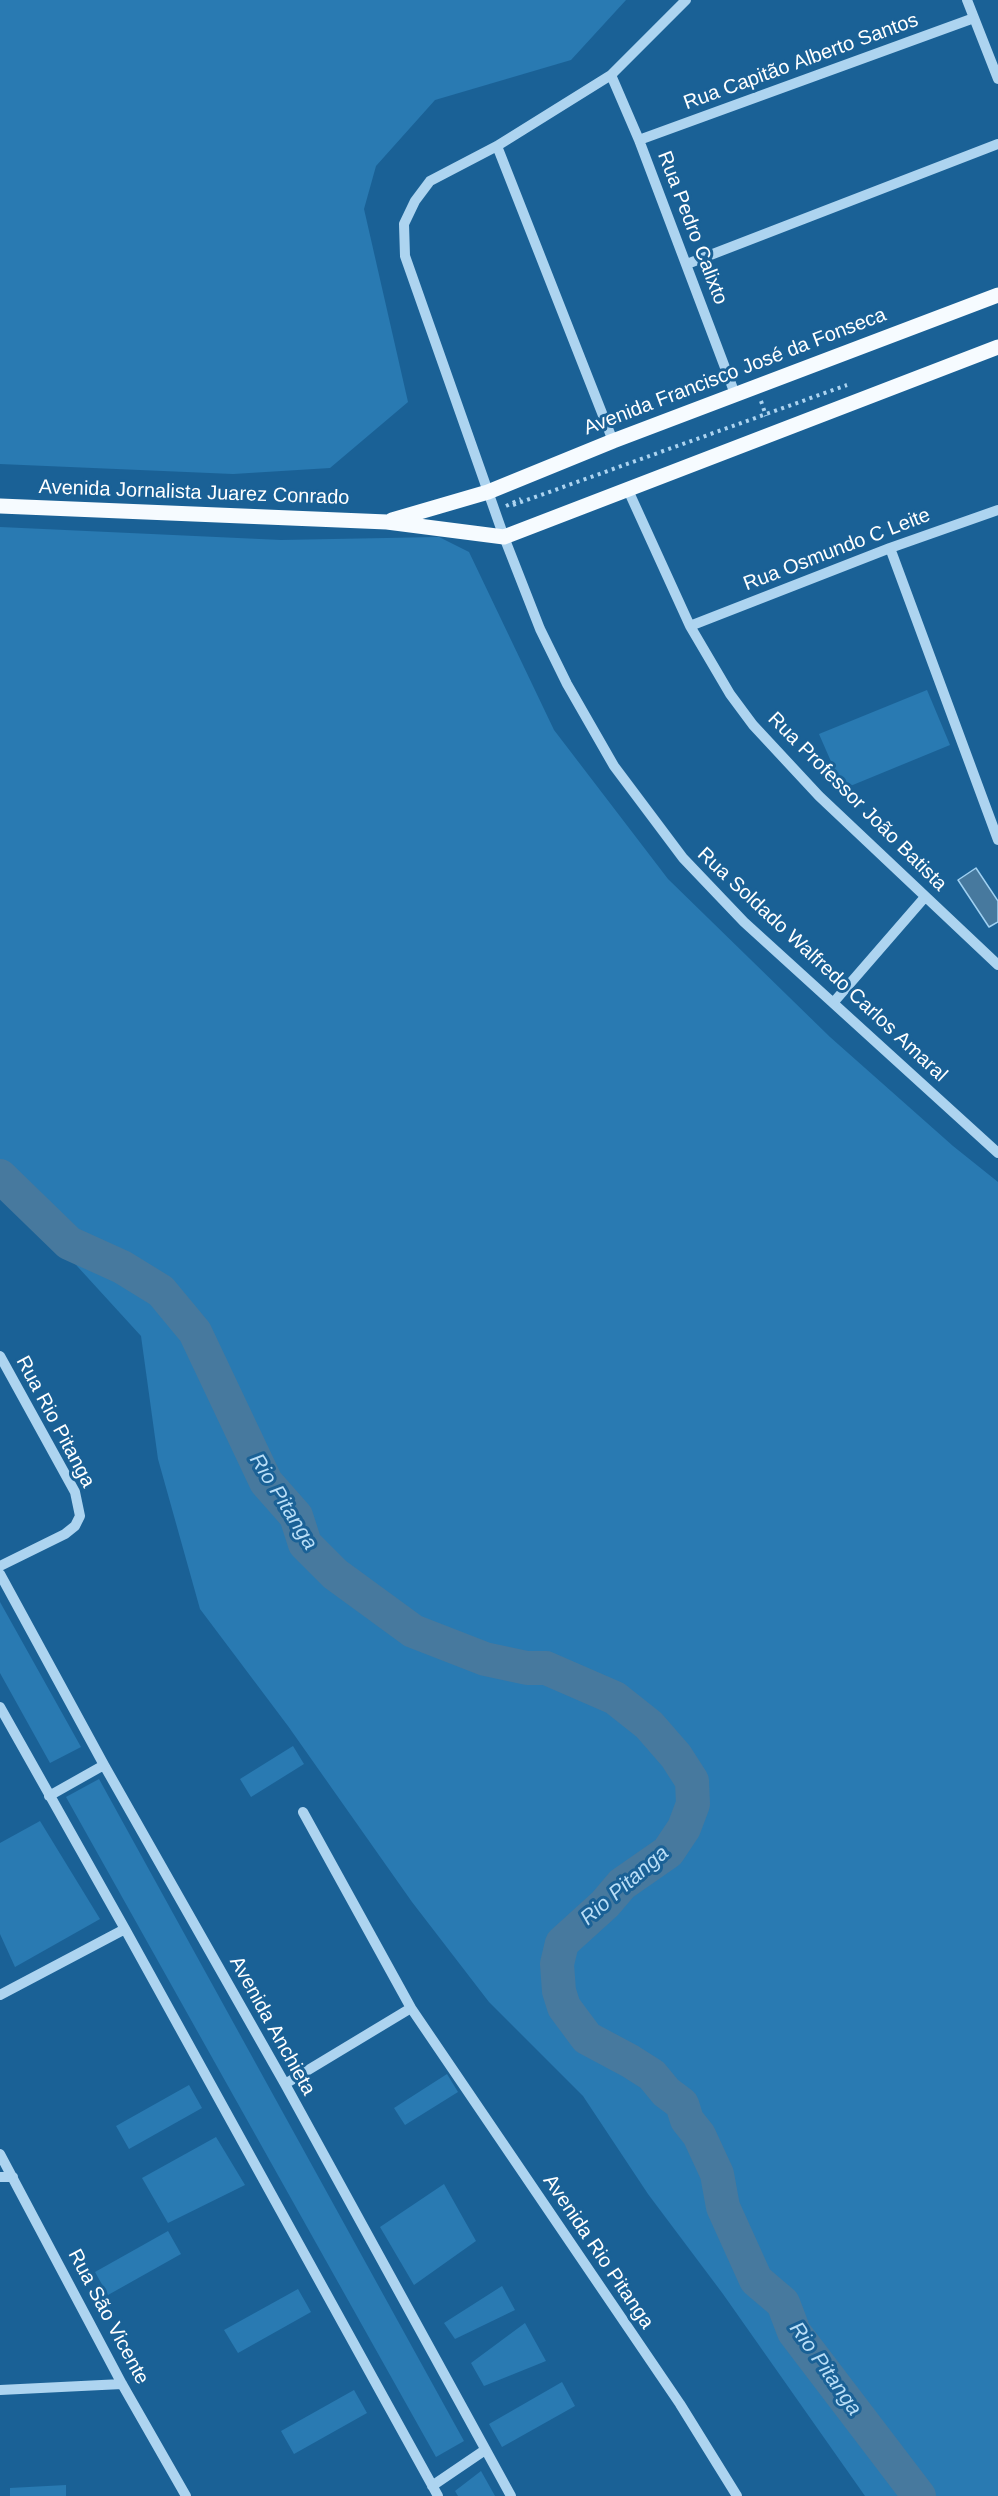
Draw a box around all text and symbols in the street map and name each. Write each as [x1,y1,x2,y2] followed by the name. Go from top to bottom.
[680,8,922,116] street label: Rua Capitão Alberto Santos
[652,148,732,308] street label: Rua Pedro Calixto
[580,303,890,441] street label: Avenida Francisco José da Fonseca
[38,476,350,510] street label: Avenida Jornalista Juarez Conrado
[740,503,934,597] street label: Rua Osmundo C Leite
[762,707,952,897] street label: Rua Professor João Batista
[692,843,952,1087] street label: Rua Soldado Walfredo Carlos Amaral
[10,1352,100,1492] street label: Rua Rio Pitanga
[244,1449,322,1555] water label: Rio Pitanga
[576,1841,674,1931] water label: Rio Pitanga
[224,1952,320,2100] street label: Avenida Anchieta
[537,2170,659,2334] street label: Avenida Rio Pitanga
[62,2245,154,2389] street label: Rua São Vicente
[784,2317,866,2421] water label: Rio Pitanga

